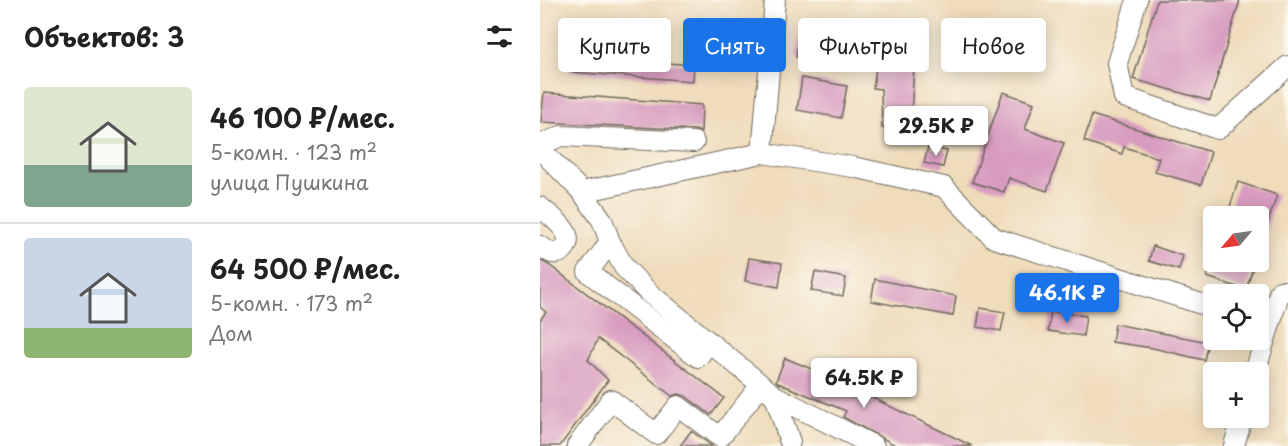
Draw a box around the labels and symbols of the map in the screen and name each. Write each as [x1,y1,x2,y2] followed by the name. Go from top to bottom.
[881,106,991,157] pin: 29.5K ₽
[1203,206,1269,272] north arrow
[1012,273,1122,324] pin: 46.1K ₽
[809,358,919,409] pin: 64.5K ₽

